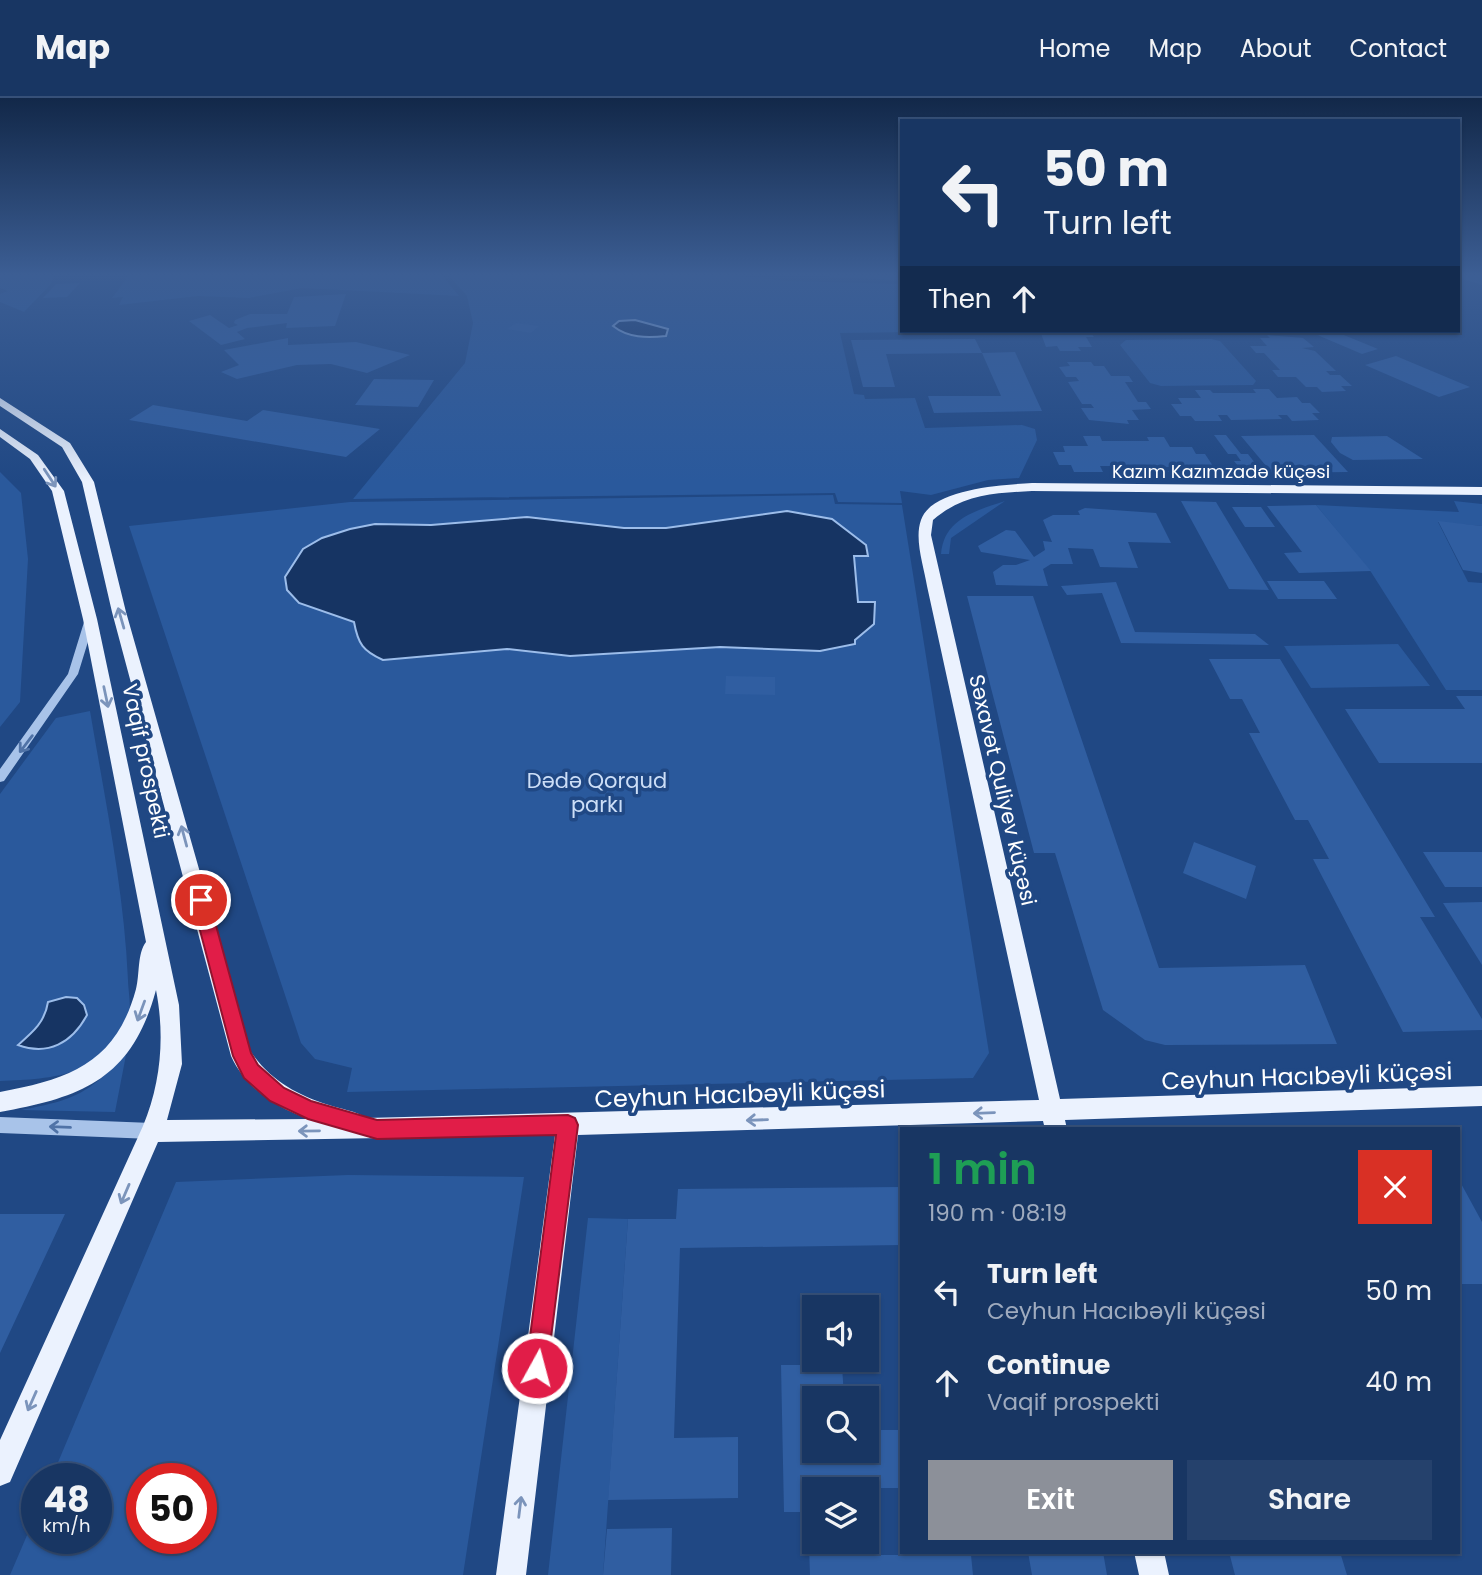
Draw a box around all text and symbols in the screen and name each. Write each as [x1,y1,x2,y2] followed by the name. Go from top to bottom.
[35,24,110,71] text: Map
[1039,32,1111,65] text: Home
[1149,32,1202,65] text: Map
[1240,32,1311,65] text: About
[1349,32,1447,65] text: Contact
[1043,135,1169,203] text: 50 m
[928,147,1019,238] icon: left
[1043,200,1172,245] text: Turn left
[1005,280,1043,318] icon: ahead
[928,281,991,317] text: Then
[1112,459,1330,484] street label: Kazım Kazımzadə küçəsi
[43,467,57,487] one-way arrow
[114,607,127,629] one-way arrow
[962,672,1044,908] street label: Səxavət Quliyev küçəsi
[115,681,177,841] street label: Vaqif prospekti
[99,685,113,708] one-way arrow
[18,734,33,753] one-way arrow
[527,766,667,819] park label: Dədə Qorqud parkı
[176,826,189,848] one-way arrow
[171,870,231,930] pin
[182,881,220,919] icon: arrive
[134,1000,146,1021] one-way arrow
[1161,1054,1453,1098] street label: Ceyhun Hacıbəyli küçəsi
[594,1072,886,1116] street label: Ceyhun Hacıbəyli küçəsi
[973,1107,996,1120] one-way arrow
[746,1113,769,1126] one-way arrow
[48,1121,71,1134] one-way arrow
[298,1124,321,1138] one-way arrow
[928,1140,1037,1199] text: 1 min
[1358,1150,1432,1224] button: close
[118,1183,131,1204] one-way arrow
[928,1197,1067,1229] text: 190 m · 08:19
[987,1256,1098,1292] text: Turn left
[928,1273,966,1311] icon: left
[1366,1273,1432,1309] text: 50 m
[802,1295,879,1554] map controls
[802,1295,879,1372] button: sound
[987,1295,1266,1327] text: Ceyhun Hacıbəyli küçəsi
[500,1331,574,1405] position arrow
[987,1347,1110,1383] text: Continue
[928,1364,966,1402] icon: ahead
[1366,1364,1432,1400] text: 40 m
[802,1386,879,1463] button: search
[987,1386,1160,1418] text: Vaqif prospekti
[25,1390,38,1411] one-way arrow
[928,1460,1173,1540] button: Exit
[1187,1460,1432,1540] button: Share
[126,1463,217,1554] speed limit sign: 50
[43,1475,90,1524] text: 48
[802,1477,879,1554] button: layers
[514,1496,527,1519] one-way arrow
[43,1513,90,1538] text: km/h

